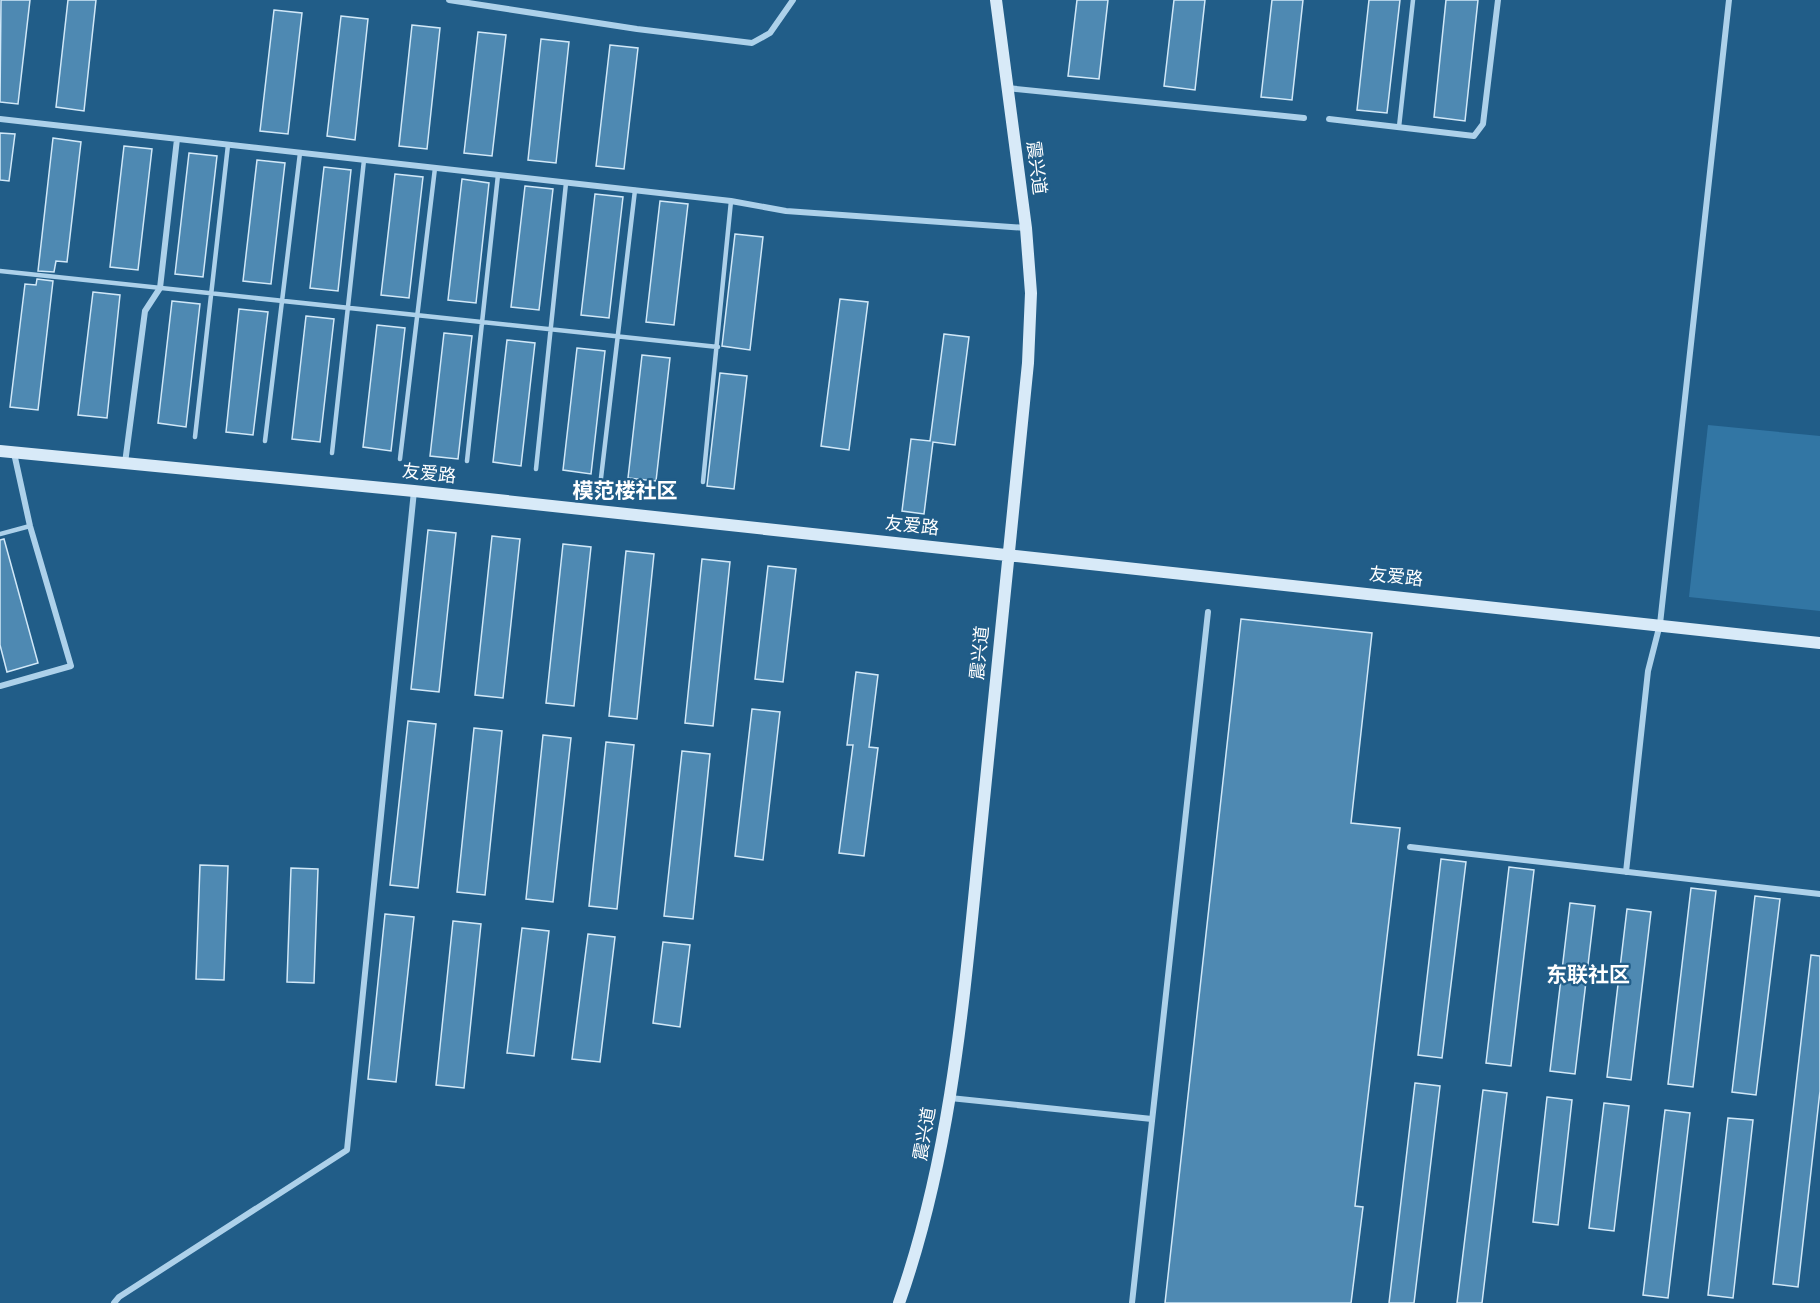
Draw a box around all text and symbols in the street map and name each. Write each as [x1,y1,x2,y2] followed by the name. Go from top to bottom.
[1020,140,1052,196] street label: 震兴道
[401,459,457,489] street label: 友爱路
[573,476,678,506] district label: 模范楼社区
[884,511,940,541] street label: 友爱路
[1368,562,1424,592] street label: 友爱路
[965,625,995,681] street label: 震兴道
[1546,960,1630,990] district label: 东联社区
[908,1105,942,1163] street label: 震兴道

